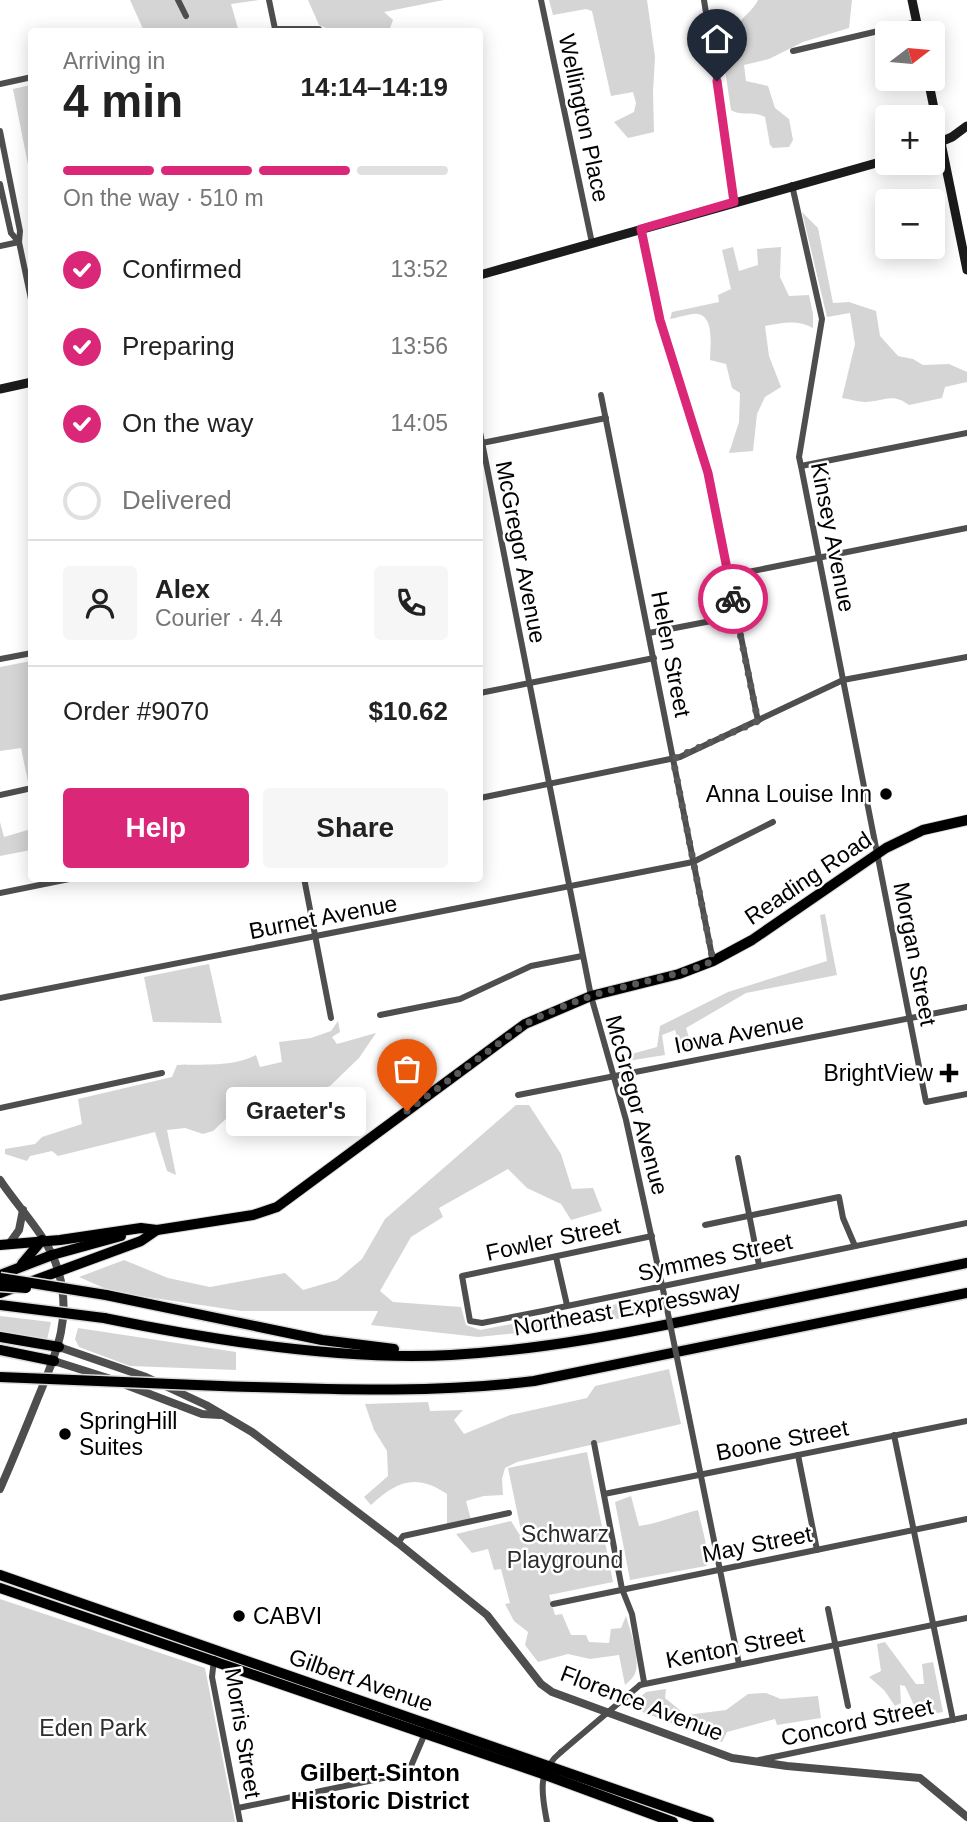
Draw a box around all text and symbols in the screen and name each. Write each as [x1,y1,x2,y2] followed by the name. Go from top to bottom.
[687,9,747,81] pin
[698,20,736,58] icon: home
[875,21,945,91] north arrow
[875,21,945,259] map controls
[554,32,614,204] street label: Wellington Place
[63,48,165,74] text: Arriving in
[301,72,448,102] text: 14:14–14:19
[63,75,183,127] text: 4 min
[875,105,945,175] button: +
[63,185,264,211] text: On the way · 510 m
[875,189,945,259] button: −
[63,251,101,289] icon: check
[122,254,242,284] text: Confirmed
[390,256,448,282] text: 13:52
[63,328,101,366] icon: check
[122,331,235,361] text: Preparing
[390,333,448,359] text: 13:56
[63,405,101,443] icon: check
[122,408,254,438] text: On the way
[390,410,448,436] text: 14:05
[491,459,551,645] street label: McGregor Avenue
[806,460,860,614] street label: Kinsey Avenue
[122,485,232,515] text: Delivered
[698,564,768,634] courier
[63,566,137,640] button: person
[374,566,448,640] button: phone
[155,574,210,604] text: Alex
[714,580,752,618] icon: bike
[646,589,696,720] street label: Helen Street
[155,605,283,631] text: Courier · 4.4
[63,696,209,726] text: Order #9070
[368,696,448,726] text: $10.62
[706,781,872,807] place label: Anna Louise Inn
[878,786,894,802] marker: Anna Louise Inn
[63,788,249,868] button: Help
[263,788,448,868] button: Share
[740,826,876,930] street label: Reading Road
[888,880,942,1029] street label: Morgan Street
[247,890,399,944] street label: Burnet Avenue
[672,1008,806,1058] street label: Iowa Avenue
[601,1012,673,1198] street label: McGregor Avenue
[377,1039,437,1111] pin
[388,1050,426,1088] icon: bag
[823,1060,933,1086] place label: BrightView
[939,1063,959,1083] marker: BrightView
[225,1086,365,1136] callout: Graeter's
[246,1098,346,1124] text: Graeter's
[483,1212,623,1266] street label: Fowler Street
[635,1228,795,1286] street label: Symmes Street
[511,1275,743,1341] street label: Northeast Expressway
[79,1408,177,1460] place label: SpringHill Suites
[714,1414,851,1466] street label: Boone Street
[57,1426,73,1442] marker: SpringHill Suites
[507,1521,623,1573] park label: Schwarz Playground
[700,1521,815,1567] street label: May Street
[253,1603,322,1629] place label: CABVI
[231,1608,247,1624] marker: CABVI
[663,1621,807,1673] street label: Kenton Street
[286,1643,436,1717] street label: Gilbert Avenue
[557,1660,727,1746] street label: Florence Avenue
[220,1666,266,1801] street label: Morris Street
[779,1693,936,1751] street label: Concord Street
[39,1715,147,1741] park label: Eden Park
[291,1759,469,1814] district label: Gilbert-Sinton Historic District

